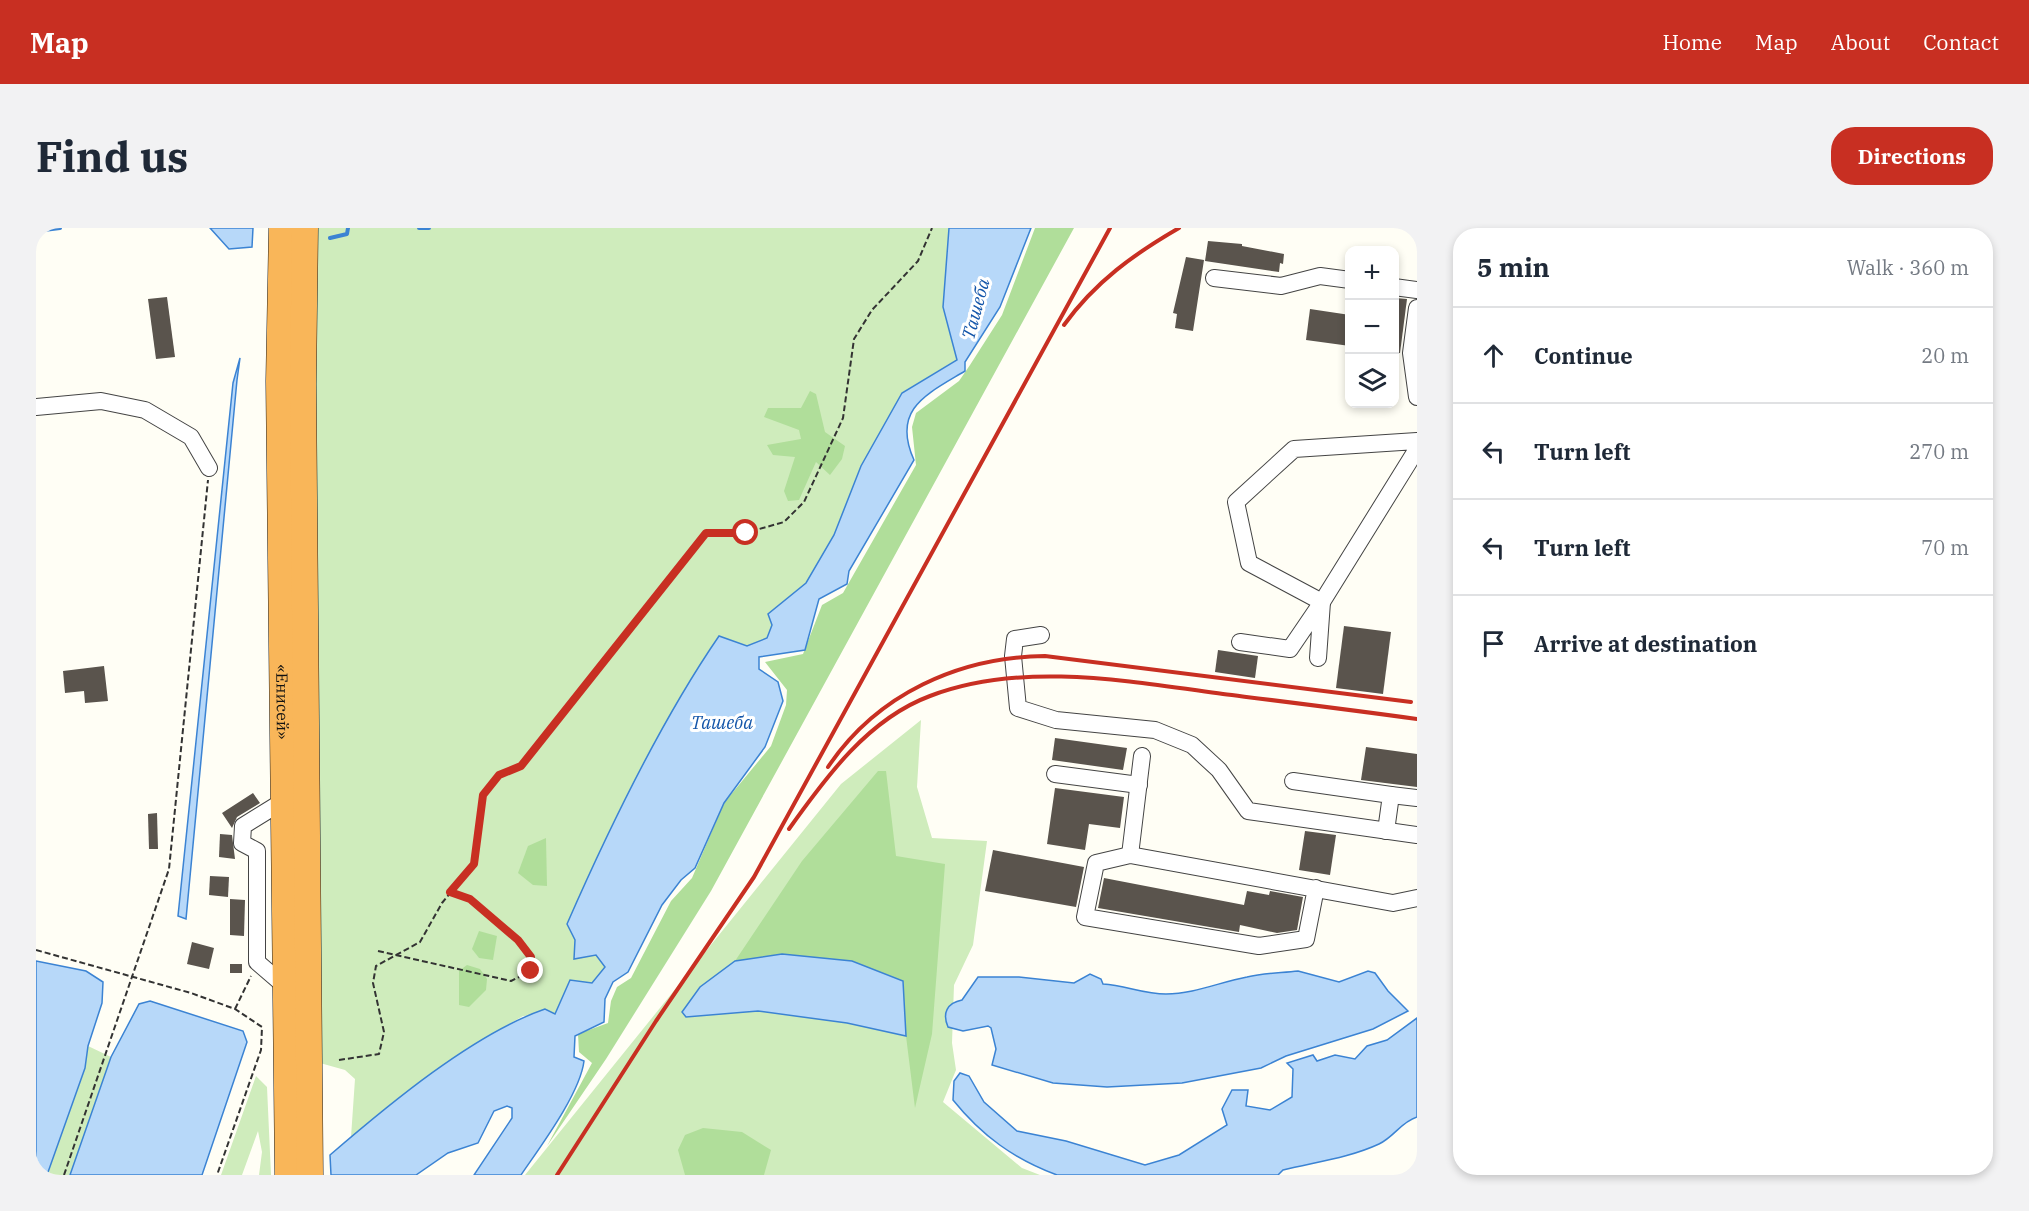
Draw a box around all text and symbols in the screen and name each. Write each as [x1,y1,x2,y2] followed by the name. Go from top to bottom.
[30,24,89,61] text: Map
[1662,28,1722,56] text: Home
[1755,28,1798,56] text: Map
[1831,28,1890,56] text: About
[1923,28,1999,56] text: Contact
[1831,127,1993,185] button: Directions
[36,129,188,184] text: Find us
[1345,246,1399,408] map controls
[1345,246,1399,300] button: +
[1477,250,1550,284] text: 5 min
[1847,254,1969,281] text: Walk · 360 m
[956,276,995,342] water label: Ташеба
[1345,300,1399,354] button: −
[1477,339,1510,372] icon: ahead
[1534,341,1633,370] text: Continue
[1921,342,1969,369] text: 20 m
[1345,354,1399,408] button: layers
[1477,435,1510,468] icon: left
[1534,437,1630,466] text: Turn left
[1909,438,1969,465] text: 270 m
[732,519,758,545] route start
[1477,531,1510,564] icon: left
[1534,533,1630,562] text: Turn left
[1921,534,1969,561] text: 70 m
[1477,627,1510,660] icon: arrive
[1534,629,1757,658] text: Arrive at destination
[272,664,293,740] street label: «Енисей»
[691,711,753,734] water label: Ташеба
[517,957,543,983] route end

